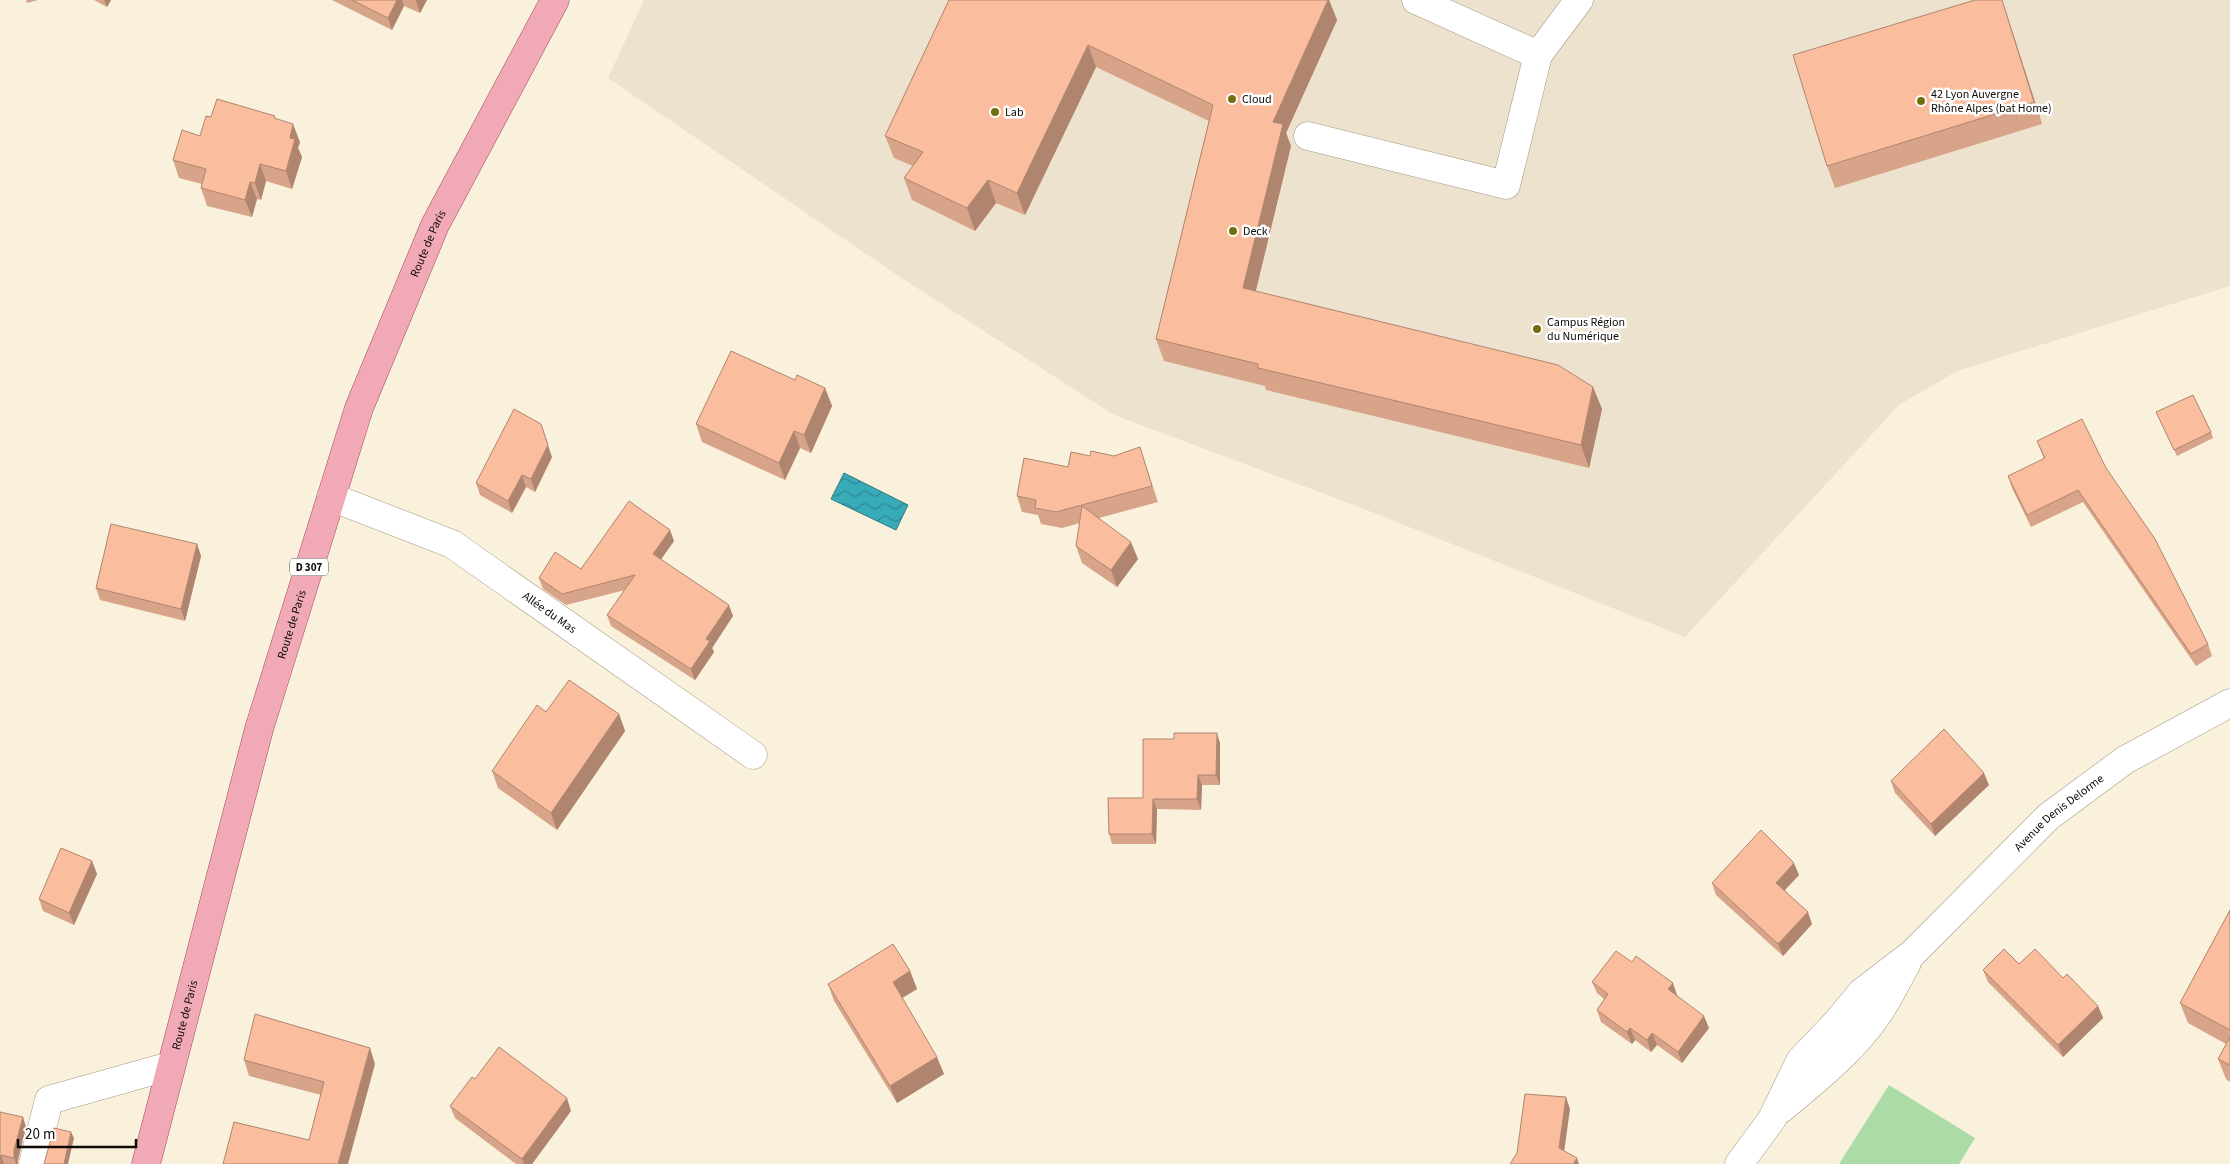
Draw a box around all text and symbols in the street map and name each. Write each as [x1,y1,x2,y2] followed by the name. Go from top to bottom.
[1931,86,2052,117] place label: 42 Lyon Auvergne Rhône Alpes (bat Home)
[1242,91,1272,108] place label: Cloud
[1226,93,1238,105] marker: Cloud
[1915,95,1927,107] marker: 42 Lyon Auvergne Rhône Alpes (bat Home)
[1005,104,1024,121] place label: Lab
[989,106,1001,118] marker: Lab
[406,207,450,280] street label: Route de Paris
[1243,223,1268,240] place label: Deck
[1227,225,1239,237] marker: Deck
[1547,314,1625,345] place label: Campus Région du Numérique
[1531,323,1543,335] marker: Campus Région du Numérique
[290,558,328,576] road number: D 307
[273,588,311,661] street label: Route de Paris
[519,588,580,638] street label: Allée du Mas
[2010,770,2108,855] street label: Avenue Denis Delorme
[168,978,202,1052] street label: Route de Paris
[18,1116,135,1148] scale bar
[25,1124,55,1145] text: 20 m

